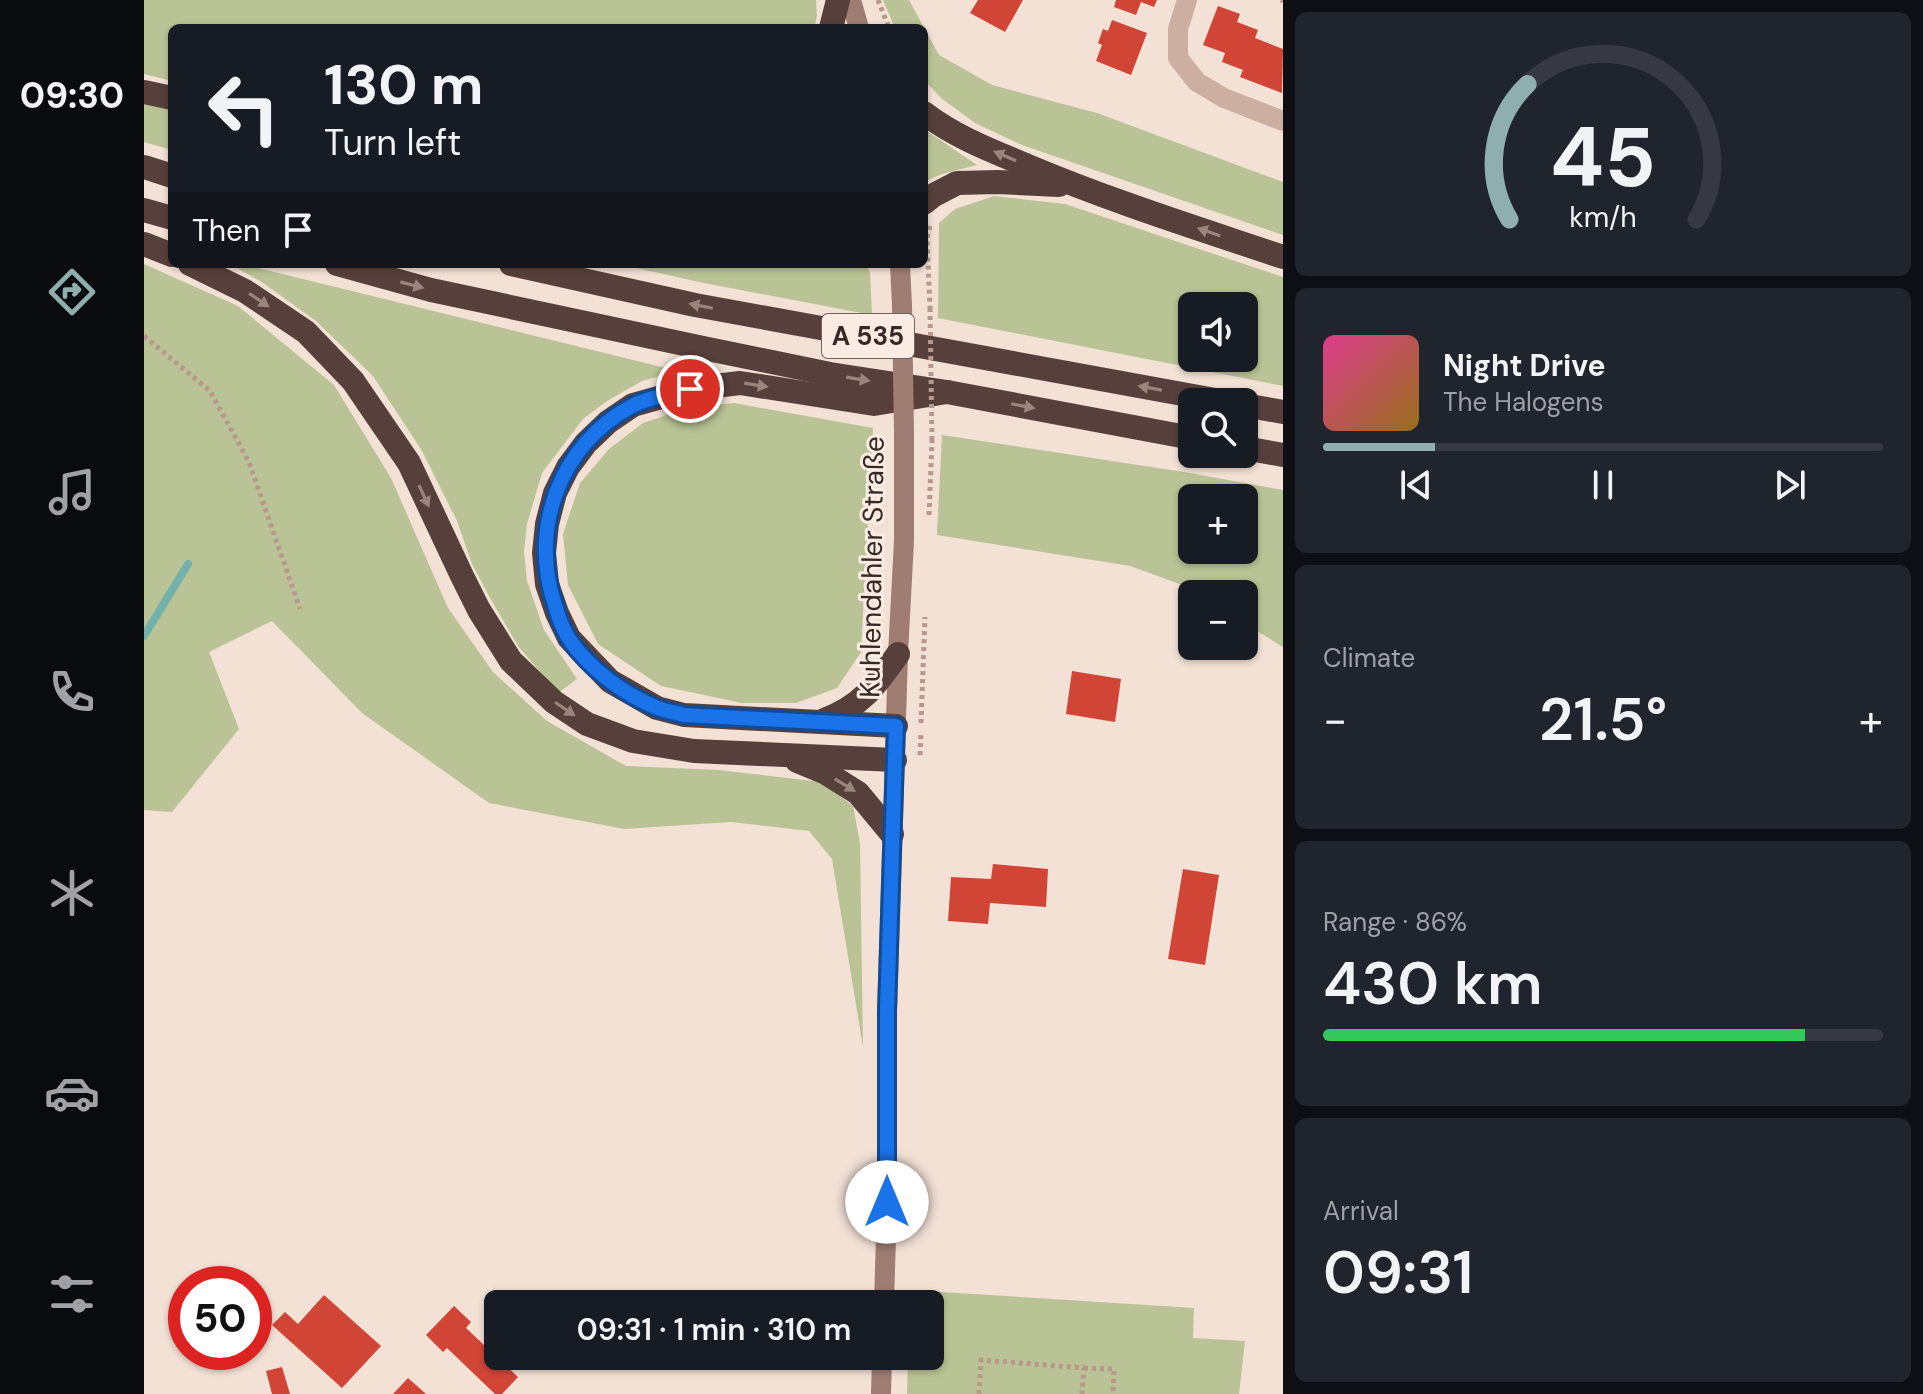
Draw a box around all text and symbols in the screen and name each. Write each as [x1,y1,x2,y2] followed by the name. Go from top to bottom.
[324,48,483,121] text: 130 m
[192,56,296,160] icon: left
[20,72,124,119] text: 09:30
[1550,103,1656,212] text: 45
[324,119,461,166] text: Turn left
[993,150,1017,163] one-way arrow
[1569,199,1637,236] text: km/h
[276,208,320,252] icon: arrive
[192,211,260,250] text: Then
[1197,226,1221,238] one-way arrow
[44,264,100,320] icon: directions
[400,279,425,291] one-way arrow
[248,292,269,307] one-way arrow
[1178,292,1258,660] map controls
[1178,292,1258,372] button: sound
[688,299,713,311] one-way arrow
[822,314,914,358] road number: A 535
[1443,346,1606,385] text: Night Drive
[656,355,724,423] pin
[668,367,712,411] icon: arrive
[846,373,871,385] one-way arrow
[744,380,769,392] one-way arrow
[1137,381,1162,393] one-way arrow
[1443,385,1603,419] text: The Halogens
[1178,388,1258,468] button: search
[1011,401,1036,413] one-way arrow
[851,436,893,698] street label: Kuhlendahler Straße
[1394,463,1438,507] icon: previous
[1581,463,1625,507] icon: pause
[1768,463,1812,507] icon: next
[44,464,100,520] icon: music
[417,484,431,507] one-way arrow
[1178,484,1258,564] button: +
[1178,580,1258,660] button: −
[1323,641,1415,675] text: Climate
[44,664,100,720] icon: phone
[1539,680,1667,759] text: 21.5°
[1323,691,1347,749] text: −
[1859,691,1883,749] text: +
[555,701,576,716] one-way arrow
[834,778,856,792] one-way arrow
[44,865,100,921] icon: climate
[1323,905,1467,939] text: Range · 86%
[1323,944,1543,1023] text: 430 km
[44,1065,100,1121] icon: car
[845,1160,929,1244] position arrow
[1323,1194,1399,1228] text: Arrival
[1323,1233,1473,1312] text: 09:31
[44,1266,100,1322] icon: filters
[168,1266,272,1370] speed limit sign: 50
[577,1310,851,1349] text: 09:31 · 1 min · 310 m

